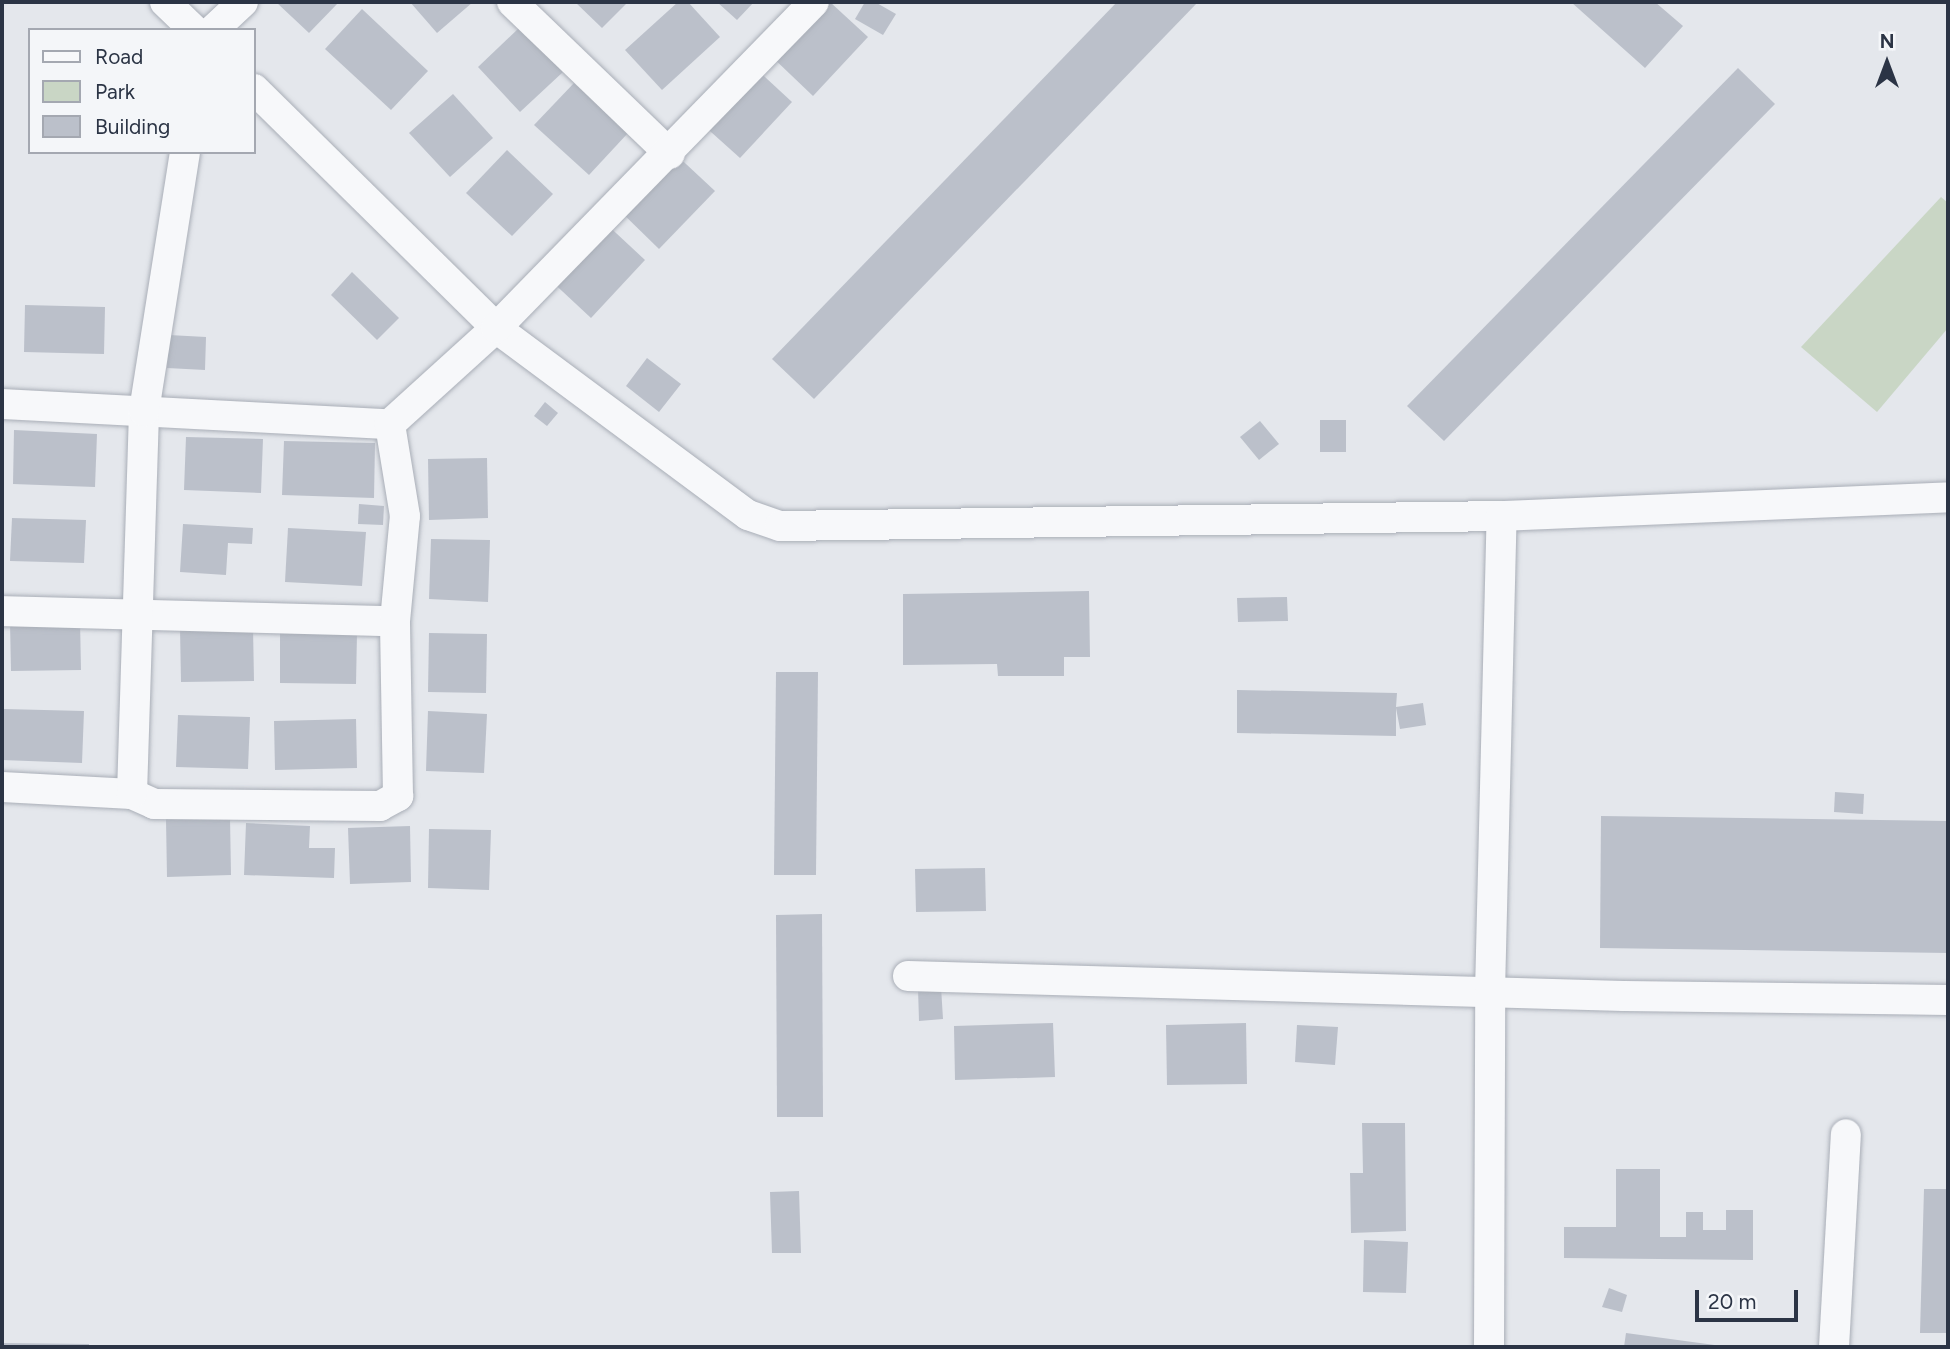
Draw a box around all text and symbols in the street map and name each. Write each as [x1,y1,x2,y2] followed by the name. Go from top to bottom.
[28,28,256,154] legend
[1852,28,1922,98] north arrow
[1880,30,1894,53] text: N
[95,44,143,69] text: Road
[95,79,135,104] text: Park
[95,114,170,139] text: Building
[1698,1276,1801,1320] scale bar
[1708,1289,1756,1314] text: 20 m

